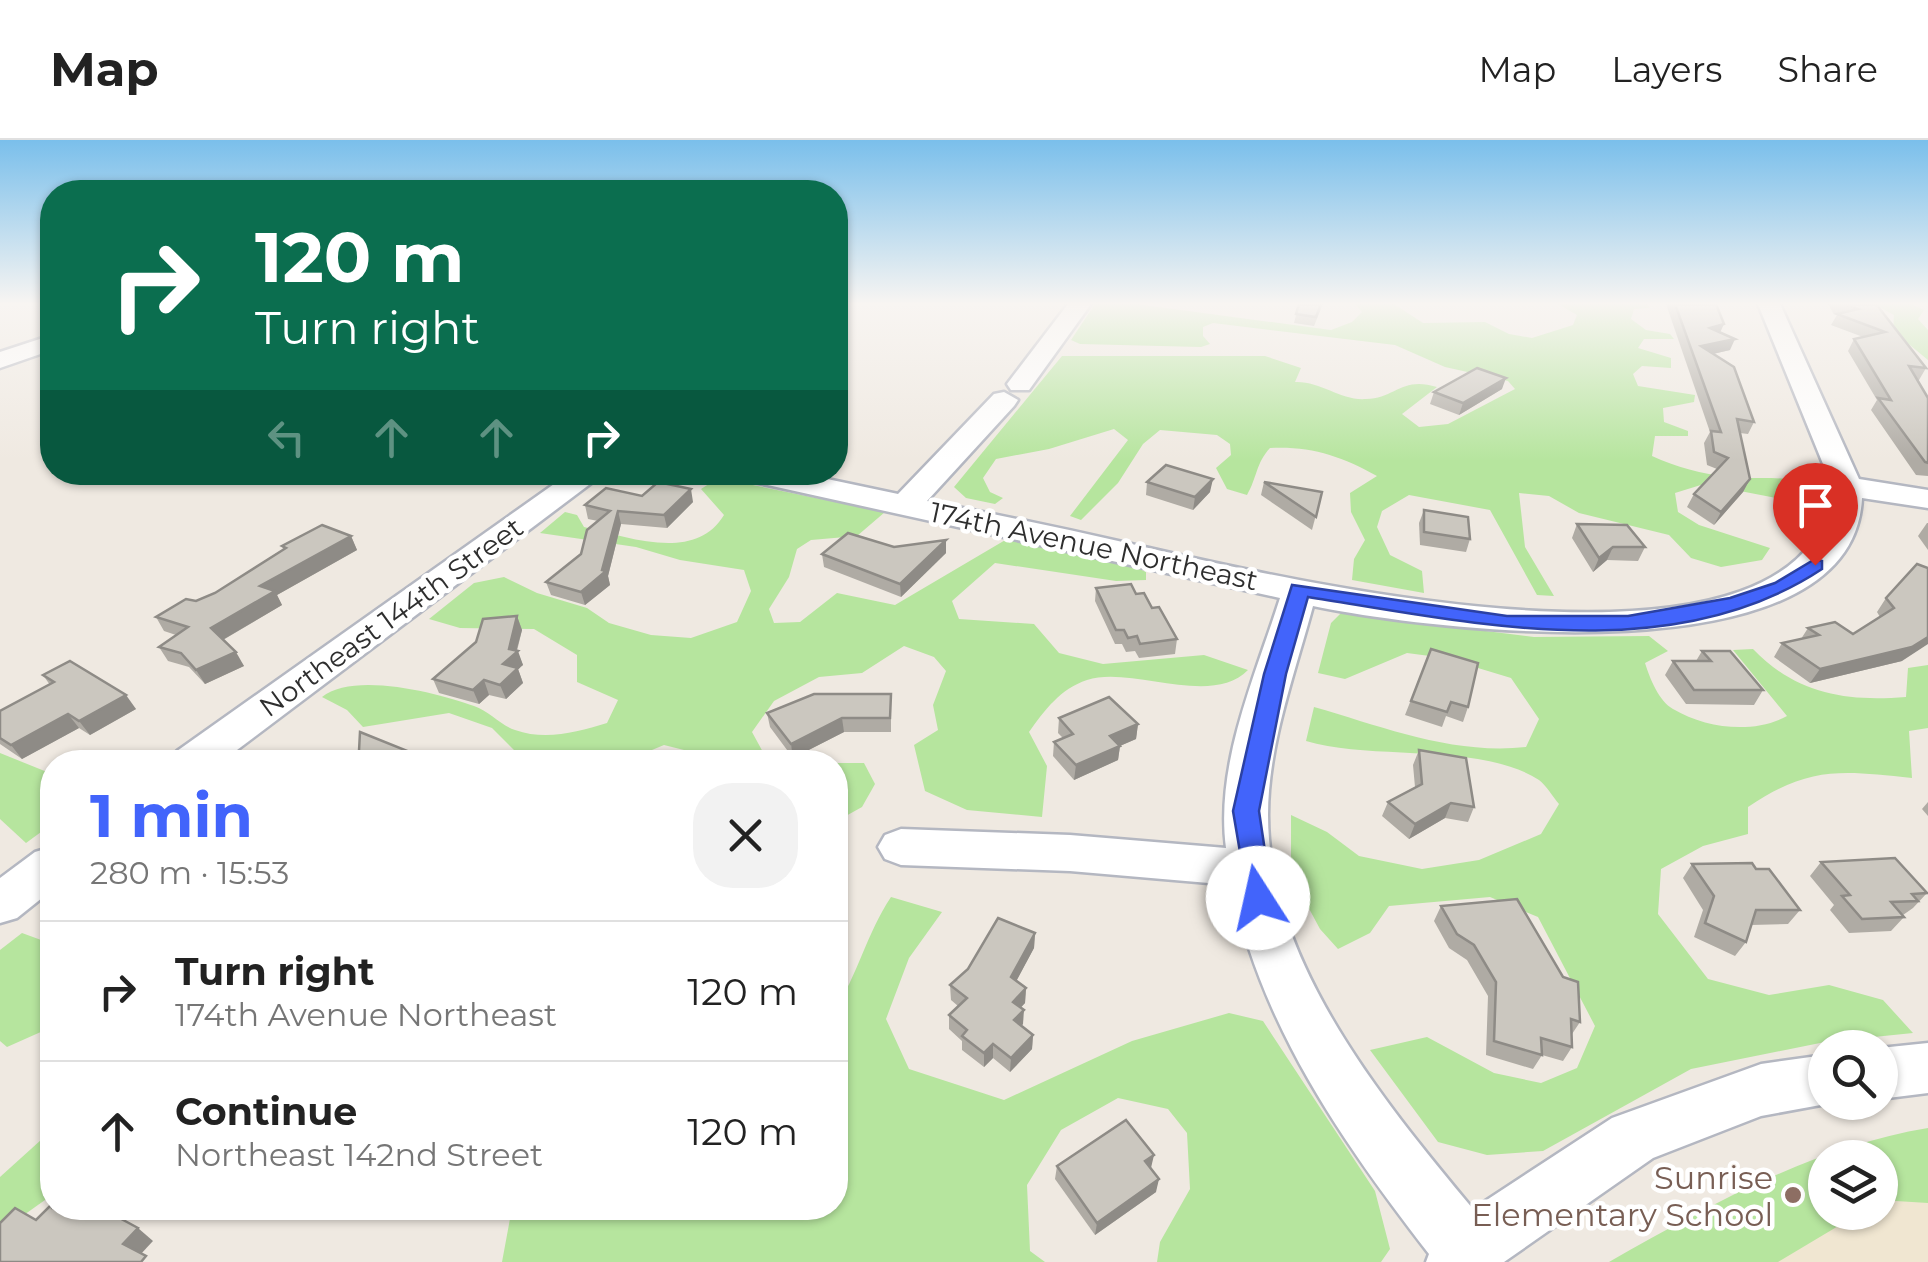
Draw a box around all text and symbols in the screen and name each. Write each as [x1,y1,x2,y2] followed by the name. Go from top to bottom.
[50,40,159,98] text: Map
[1478,48,1556,91] text: Map
[1611,48,1722,91] text: Layers
[1777,48,1878,91] text: Share
[255,214,465,300] text: 120 m
[90,220,220,350] icon: right
[255,300,480,355] text: Turn right
[259,410,314,465] icon: left
[364,410,419,465] icon: ahead
[469,410,524,465] icon: ahead
[574,410,629,465] icon: right
[1773,463,1858,566] pin
[1788,478,1843,533] icon: arrive
[927,495,1261,597] street label: 174th Avenue Northeast
[253,510,529,724] street label: Northeast 144th Street
[90,779,253,852] text: 1 min
[693,783,798,888] button: close
[1206,846,1310,950] position arrow
[90,853,289,892] text: 280 m · 15:53
[175,948,374,995] text: Turn right
[90,964,145,1019] icon: right
[687,968,798,1015] text: 120 m
[175,995,557,1034] text: 174th Avenue Northeast
[1808,1030,1898,1230] map controls
[1808,1030,1898,1120] button: search
[175,1088,357,1135] text: Continue
[90,1104,145,1159] icon: ahead
[687,1108,798,1155] text: 120 m
[175,1135,543,1174] text: Northeast 142nd Street
[1808,1140,1898,1230] button: layers
[1471,1158,1773,1234] place label: Sunrise Elementary School
[1782,1184,1804,1206] marker: Sunrise Elementary School

